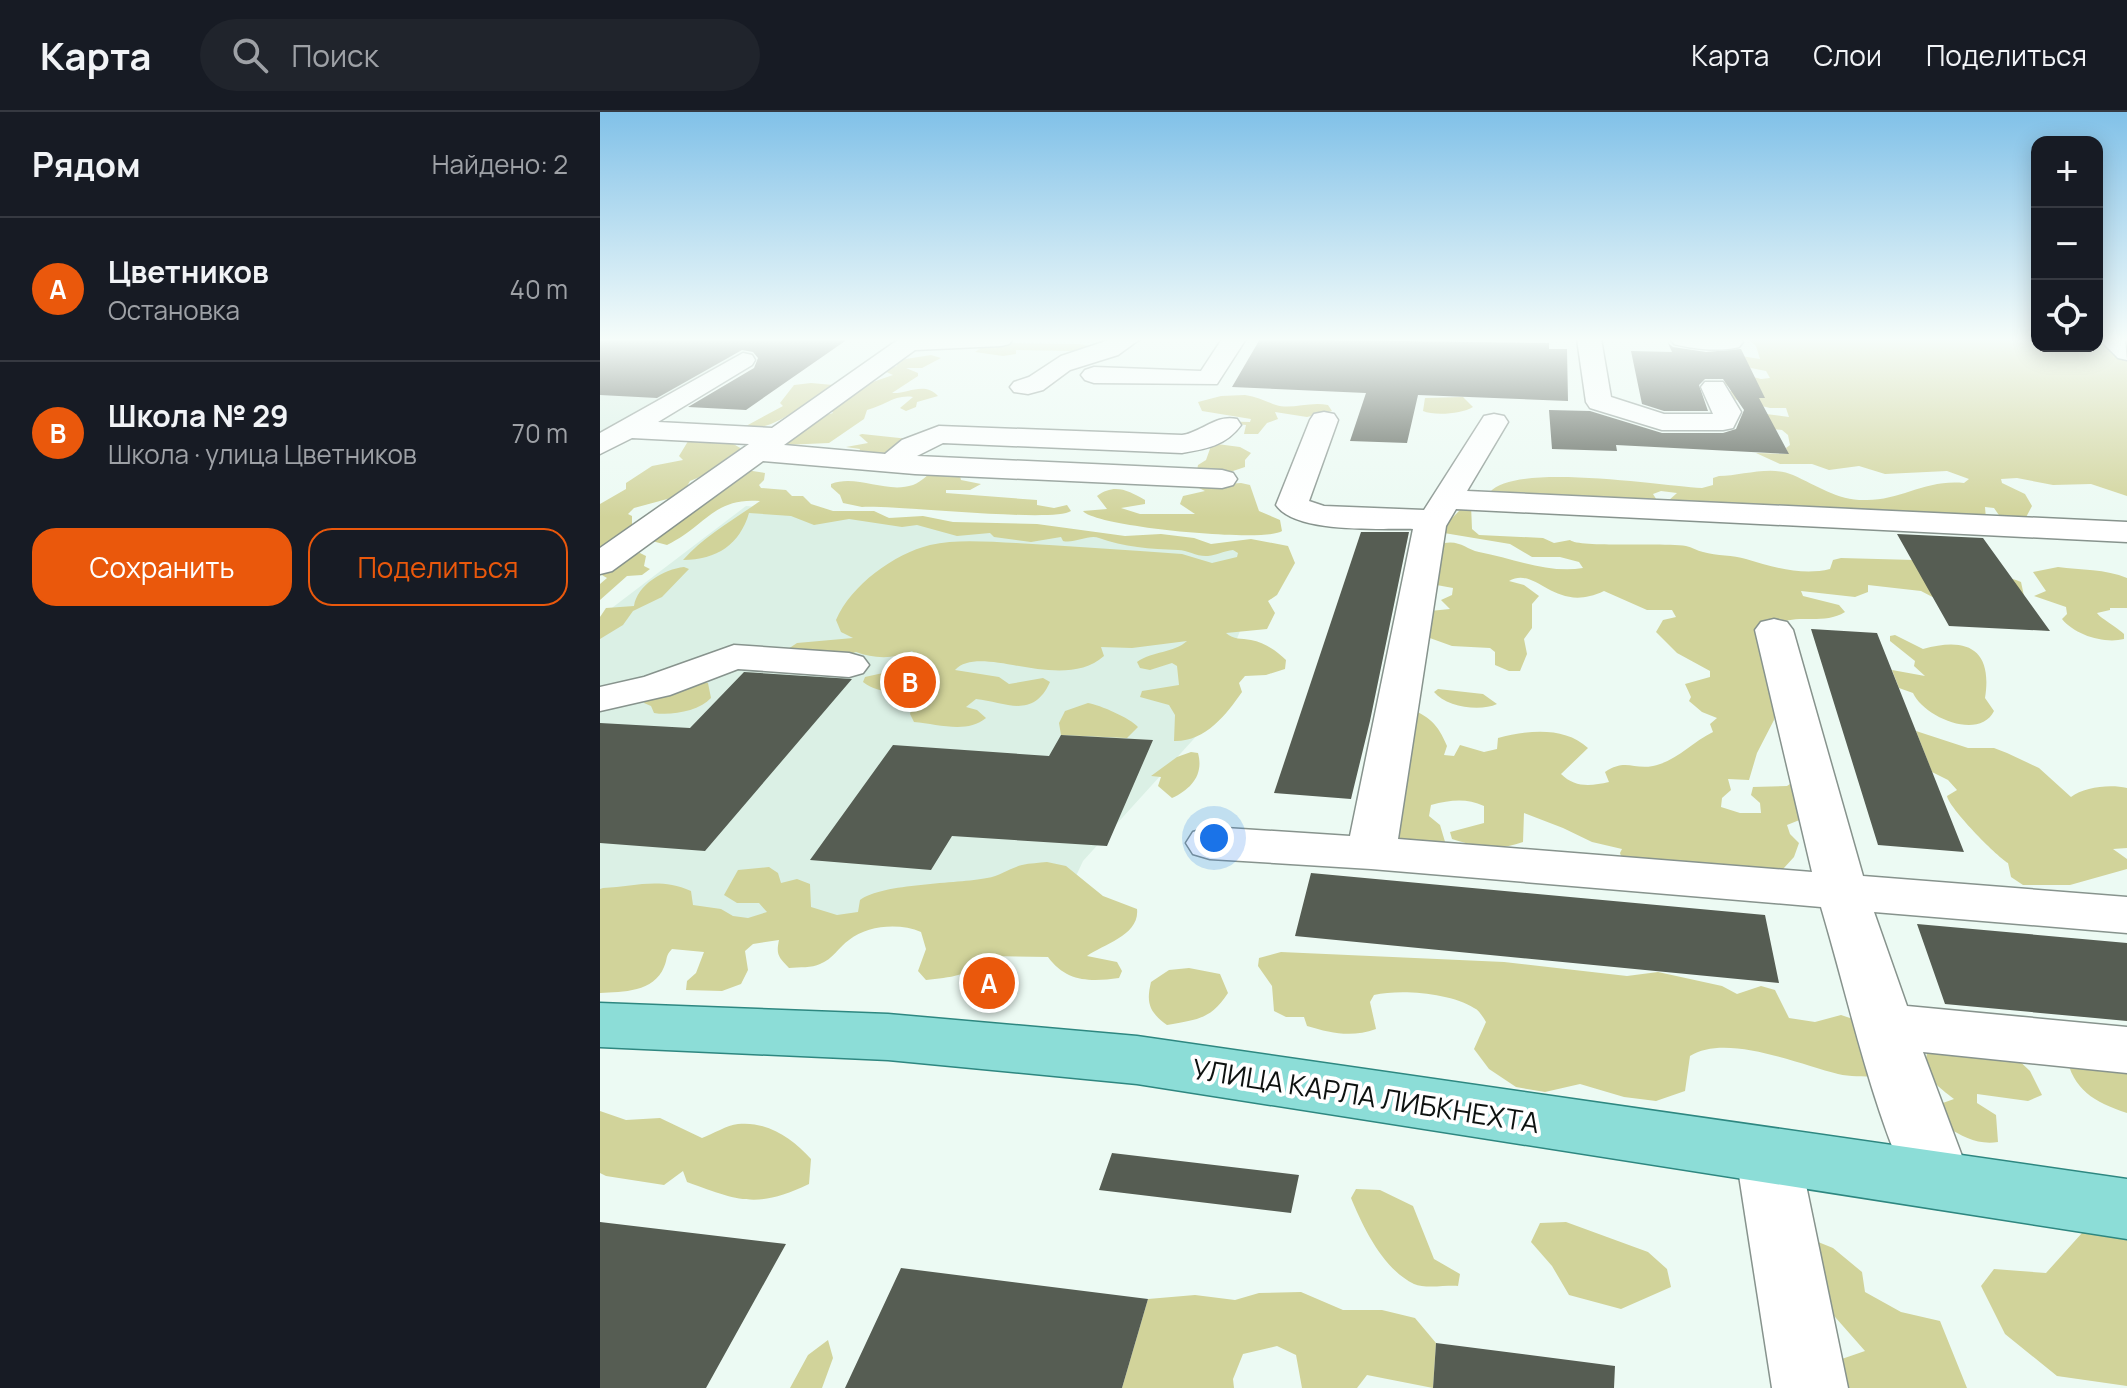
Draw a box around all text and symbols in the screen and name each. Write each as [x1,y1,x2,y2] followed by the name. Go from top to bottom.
[200,19,760,91] search box
[40,29,152,81] text: Карта
[228,33,272,77] icon: search
[292,35,379,76] text: Поиск
[1691,36,1769,74] text: Карта
[1813,36,1882,74] text: Слои
[1926,36,2087,74] text: Поделиться
[2031,136,2103,352] map controls
[2031,136,2103,208] button: +
[32,141,141,187] text: Рядом
[432,146,568,182] text: Найдено: 2
[2031,208,2103,280] button: −
[108,251,269,292] text: Цветников
[49,271,67,307] text: A
[510,271,568,307] text: 40 m
[2031,280,2103,352] button: locate
[108,292,240,328] text: Остановка
[108,395,289,436] text: Школа № 29
[50,415,66,451] text: B
[512,415,568,451] text: 70 m
[108,436,417,472] text: Школа · улица Цветников
[32,528,292,606] button: Сохранить
[308,528,568,606] button: Поделиться
[884,652,936,712] pin: B
[1194,818,1234,858] your location
[963,953,1015,1013] pin: A
[1190,1049,1542,1141] street label: УЛИЦА КАРЛА ЛИБКНЕХТА

